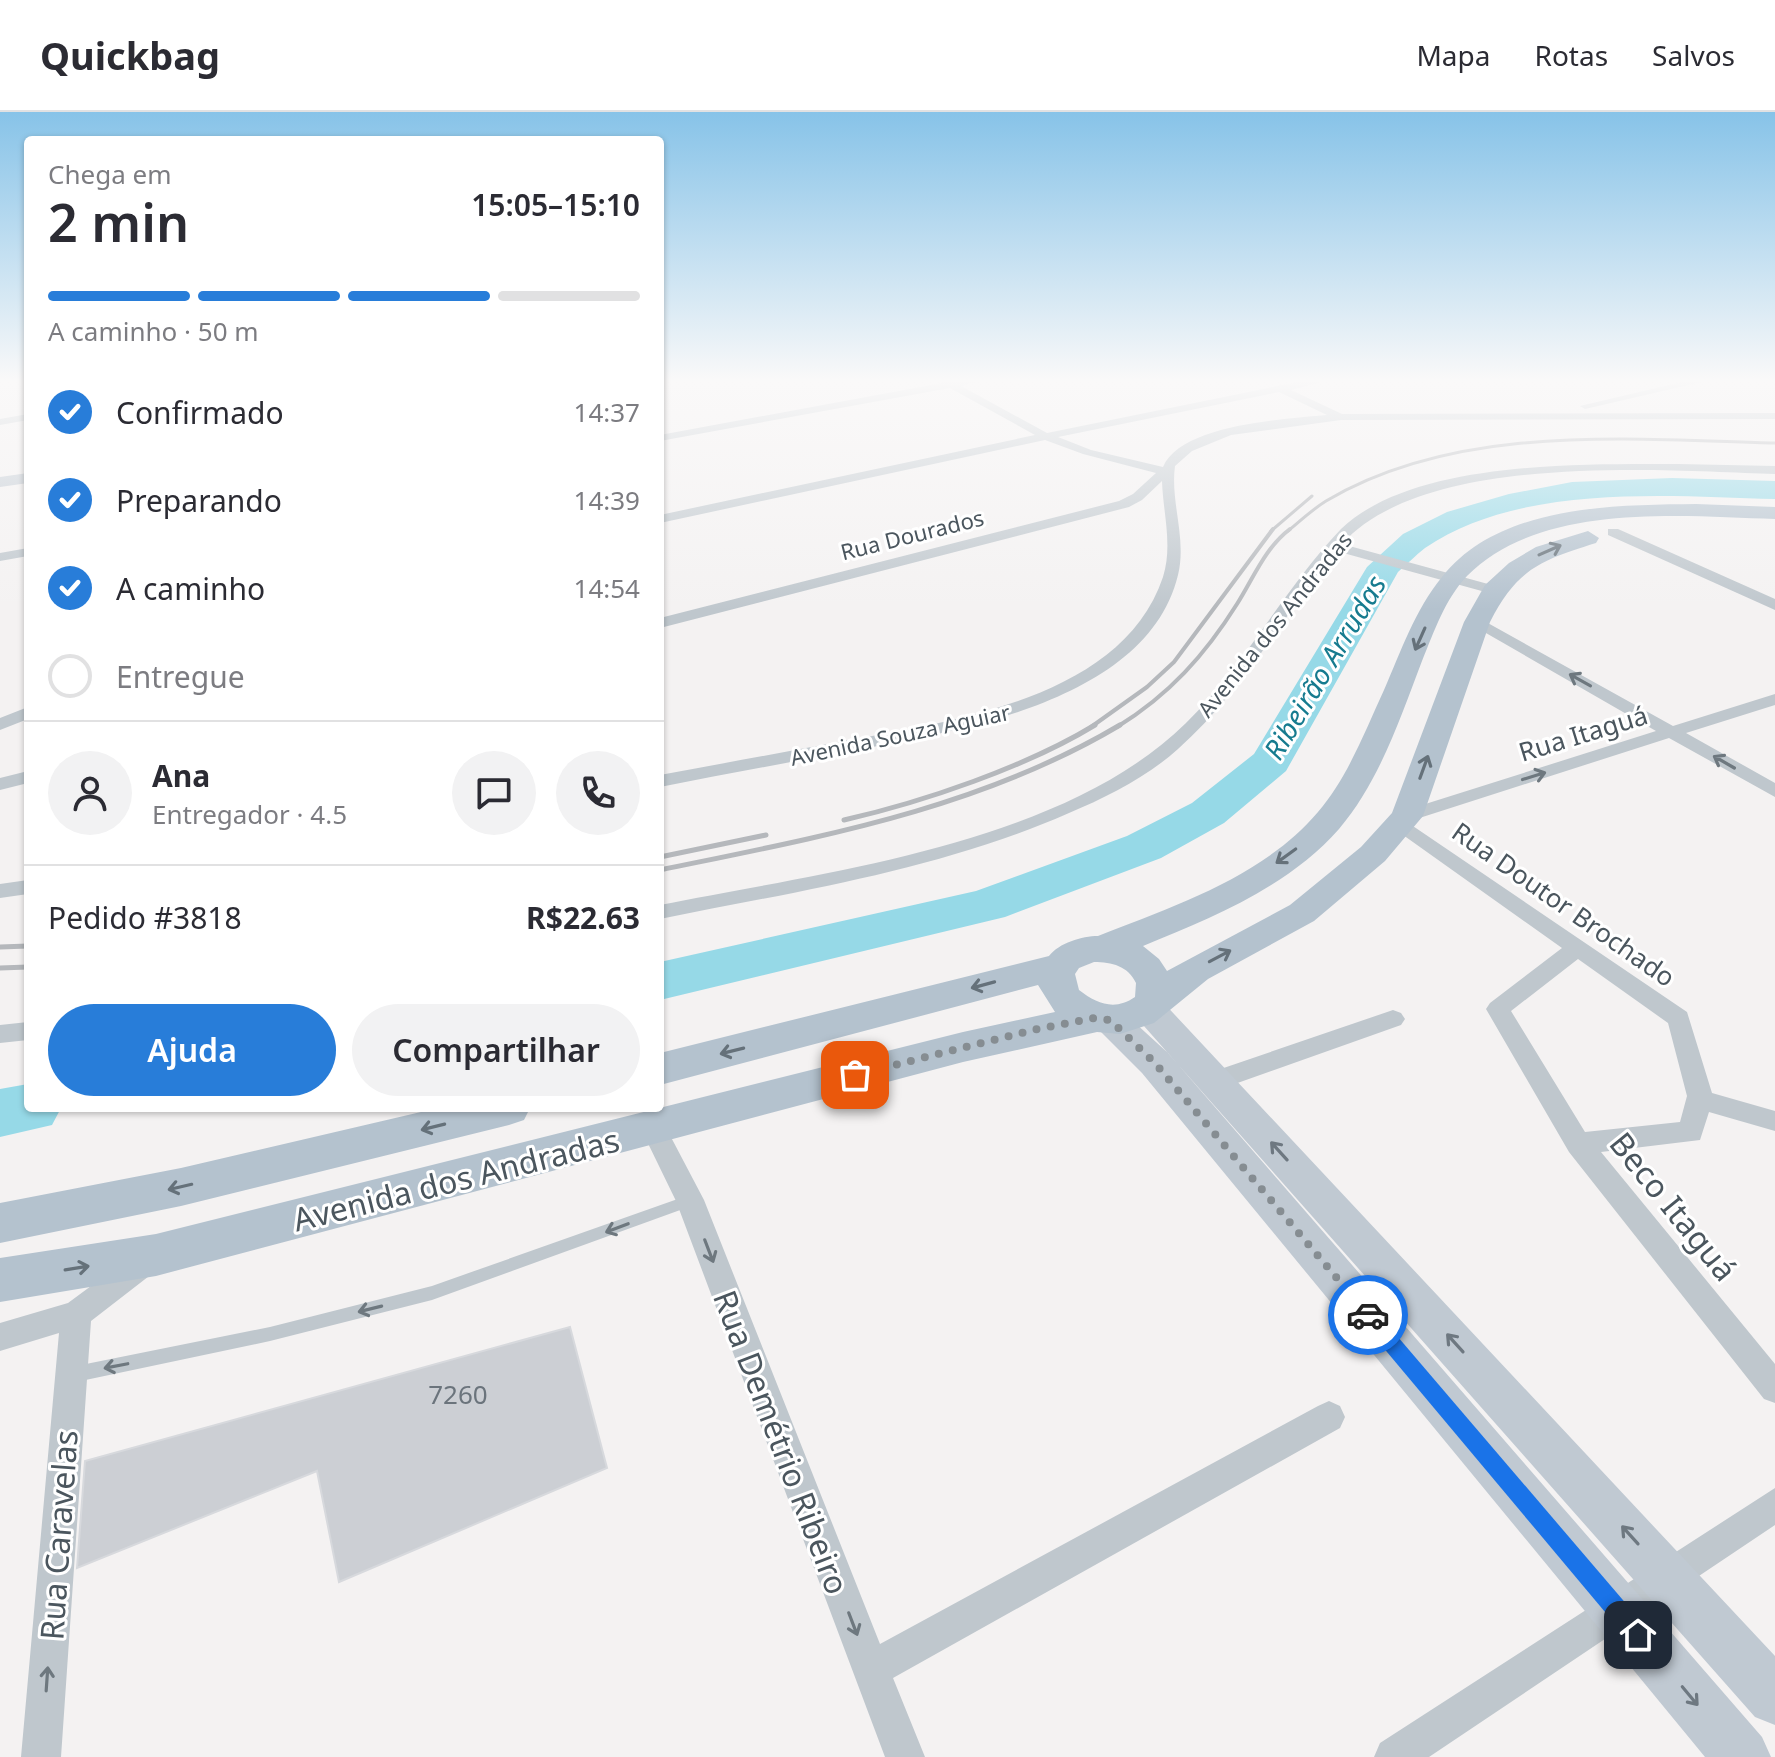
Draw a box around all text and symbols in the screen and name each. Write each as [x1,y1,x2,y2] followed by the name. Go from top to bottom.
[40,29,220,81] text: Quickbag
[1416,36,1491,74] text: Mapa
[1535,36,1608,74] text: Rotas
[1652,36,1735,74] text: Salvos
[48,156,171,192] text: Chega em
[471,184,640,225] text: 15:05–15:10
[48,186,189,257] text: 2 min
[48,313,259,349] text: A caminho · 50 m
[48,390,92,434] icon: check
[116,392,284,433] text: Confirmado
[574,394,640,430] text: 14:37
[48,478,92,522] icon: check
[116,480,282,521] text: Preparando
[574,482,640,518] text: 14:39
[837,502,987,566] street label: Rua Dourados
[1190,525,1358,723] street label: Avenida dos Andradas
[1537,542,1562,557] one-way arrow
[48,566,92,610] icon: check
[116,568,265,609] text: A caminho
[1254,568,1394,766] water label: Ribeirão Arrudas
[574,570,640,606] text: 14:54
[1412,627,1427,651] one-way arrow
[116,656,245,697] text: Entregue
[1569,672,1592,688] one-way arrow
[787,696,1013,772] street label: Avenida Souza Aguiar
[1514,696,1652,770] street label: Rua Itaguá
[48,751,132,835] button: person
[452,751,536,835] button: chat
[556,751,640,835] button: phone
[1712,754,1736,769] one-way arrow
[152,755,210,796] text: Ana
[1418,755,1433,780] one-way arrow
[1522,767,1547,782] one-way arrow
[152,796,347,832] text: Entregador · 4.5
[1445,813,1683,995] street label: Rua Doutor Brochado
[1276,848,1297,865] one-way arrow
[48,897,242,938] text: Pedido #3818
[526,897,640,938] text: R$22.63
[1207,948,1231,964] one-way arrow
[971,979,997,994] one-way arrow
[48,1004,336,1096] button: Ajuda
[352,1004,640,1096] button: Compartilhar
[821,1041,889,1109] pin
[719,1044,745,1059] one-way arrow
[833,1053,877,1097] icon: bag
[288,1118,624,1240] street label: Avenida dos Andradas
[421,1120,446,1135] one-way arrow
[1601,1123,1747,1289] street label: Beco Itaguá
[1270,1141,1289,1161] one-way arrow
[168,1181,194,1196] one-way arrow
[605,1222,630,1236] one-way arrow
[703,1238,717,1263] one-way arrow
[64,1259,89,1274] one-way arrow
[1328,1275,1408,1355] courier
[704,1284,860,1600] street label: Rua Demétrio Ribeiro
[1346,1293,1390,1337] icon: car
[358,1302,383,1317] one-way arrow
[1446,1333,1464,1353] one-way arrow
[104,1359,130,1374] one-way arrow
[428,1376,488,1412] house number: 7260
[29,1429,87,1641] street label: Rua Caravelas
[1621,1525,1639,1545] one-way arrow
[1604,1601,1672,1669] pin
[846,1612,861,1636] one-way arrow
[1616,1613,1660,1657] icon: home
[40,1666,55,1693] one-way arrow
[1680,1685,1698,1705] one-way arrow

